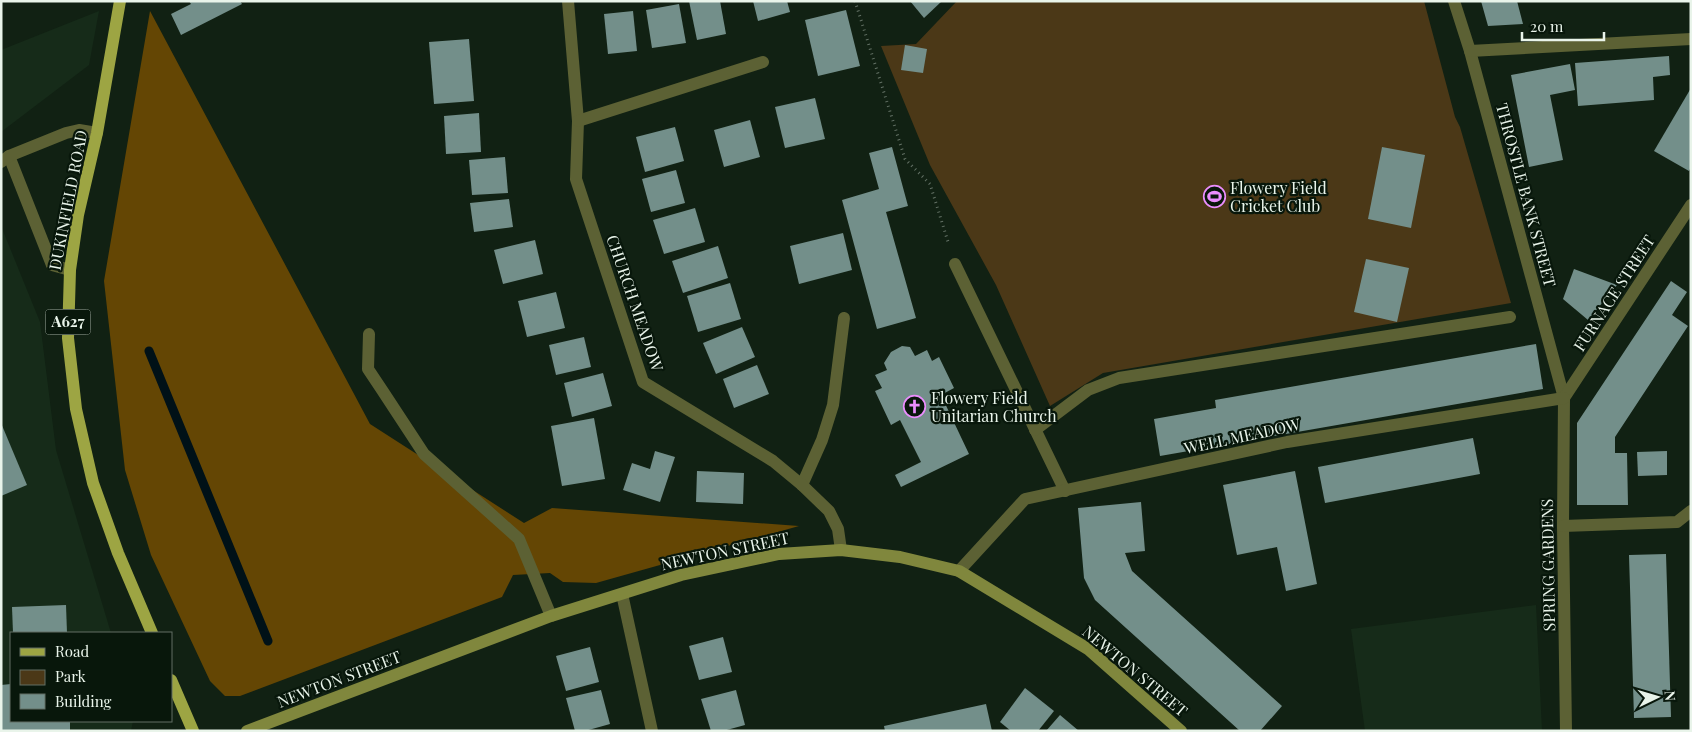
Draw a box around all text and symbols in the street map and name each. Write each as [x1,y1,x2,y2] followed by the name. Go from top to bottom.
[1522,10,1604,42] scale bar
[1530,16,1564,36] text: 20 m
[1492,101,1561,289] street label: THROSTLE BANK STREET
[44,128,91,272] street label: DUKINFIELD ROAD
[1230,177,1327,216] place label: Flowery Field Cricket Club
[1202,185,1226,209] sports icon: Flowery Field Cricket Club
[1568,231,1659,355] street label: FURNACE STREET
[602,232,669,374] street label: CHURCH MEADOW
[46,310,90,334] road number: A627
[931,387,1057,426] place label: Flowery Field Unitarian Church
[903,395,927,419] church icon: Flowery Field Unitarian Church
[1181,413,1302,458] street label: WELL MEADOW
[1536,498,1559,632] street label: SPRING GARDENS
[659,527,791,574] street label: NEWTON STREET
[1078,621,1192,721] street label: NEWTON STREET
[10,632,172,722] legend
[55,641,89,661] text: Road
[274,645,404,712] street label: NEWTON STREET
[55,666,87,686] text: Park
[1632,672,1682,722] north arrow
[1661,690,1680,702] text: N
[55,691,112,711] text: Building

